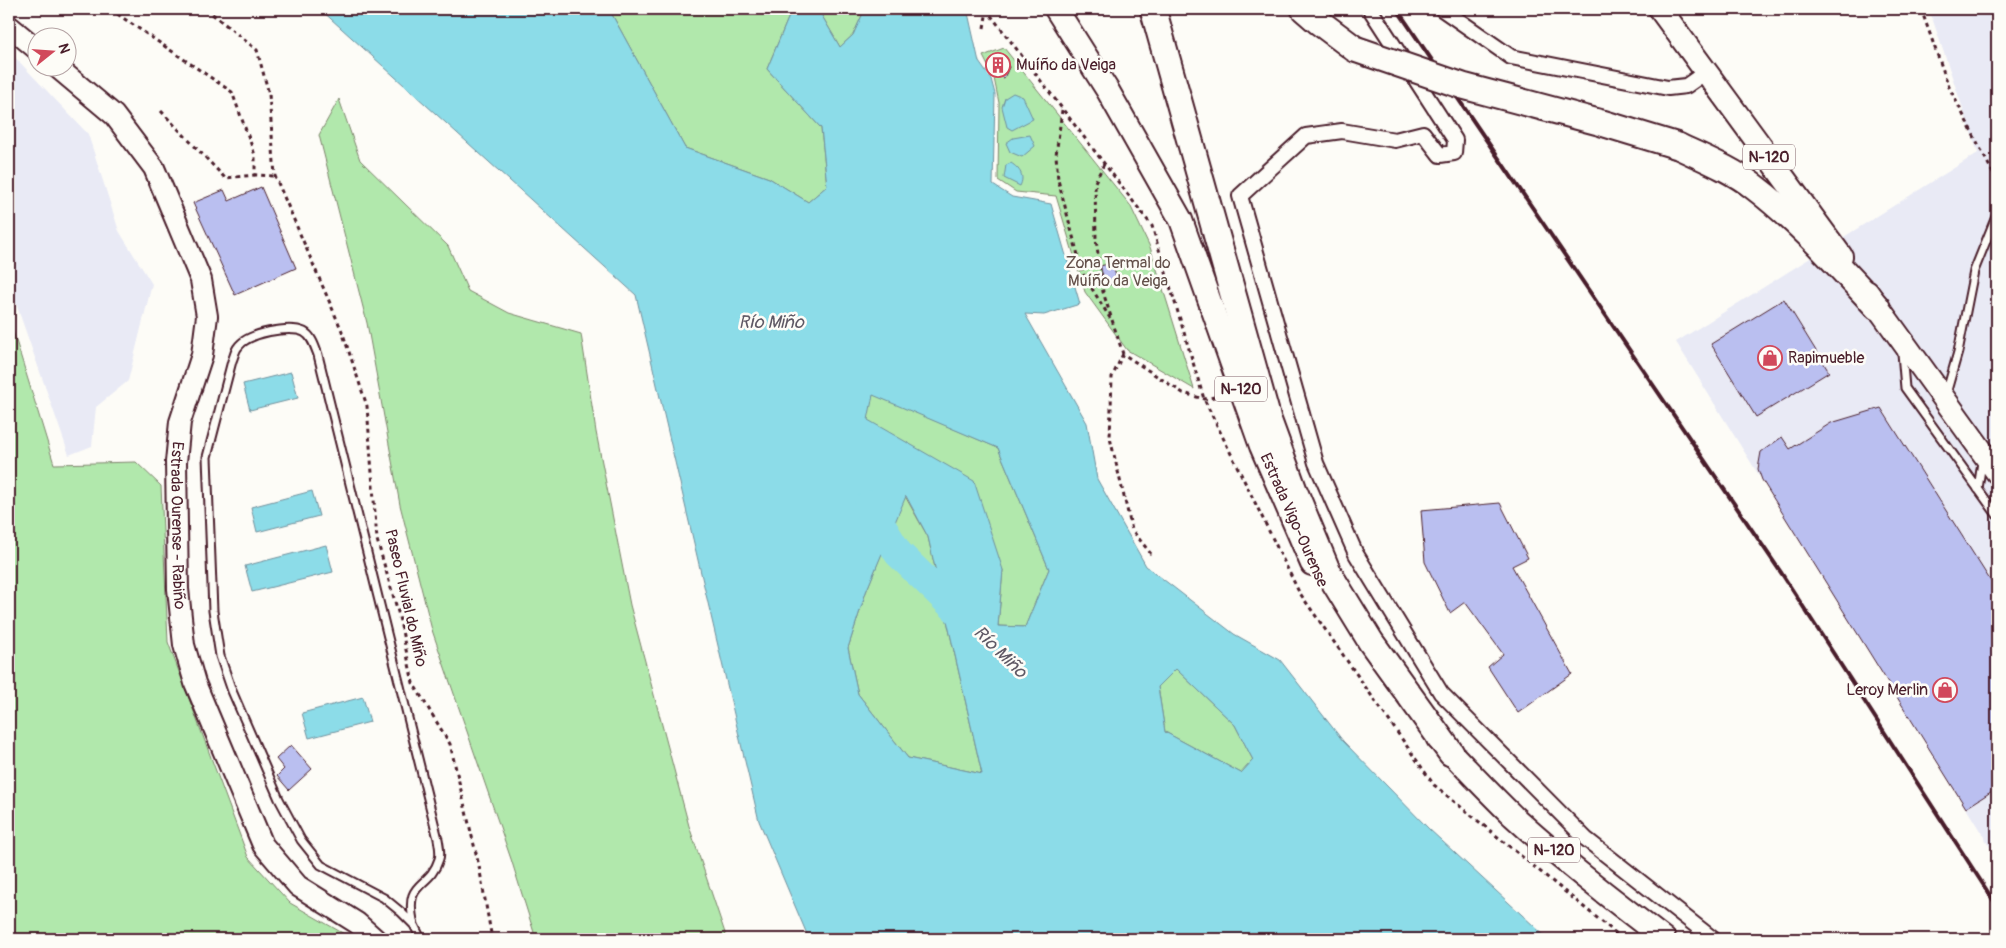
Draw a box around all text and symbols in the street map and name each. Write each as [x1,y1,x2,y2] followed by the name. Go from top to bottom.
[28,28,78,78] north arrow
[54,41,73,55] text: N
[985,52,1011,78] building icon: Muíño da Veiga
[1016,55,1116,75] place label: Muíño da Veiga
[1743,144,1795,170] road number: N-120
[1065,253,1171,291] park label: Zona Termal do Muíño da Veiga
[738,311,805,334] water label: Río Miño
[1757,345,1783,371] shop icon: Rapimueble
[1788,348,1865,368] place label: Rapimueble
[1215,376,1267,402] road number: N-120
[166,441,190,611] street label: Estrada Ourense - Rabiño
[1255,450,1333,590] street label: Estrada Vigo-Ourense
[380,527,432,669] street label: Paseo Fluvial do Miño
[969,621,1032,684] water label: Río Miño
[1932,677,1958,703] shop icon: Leroy Merlin
[1846,680,1928,700] place label: Leroy Merlin
[1528,838,1580,862] road number: N-120

